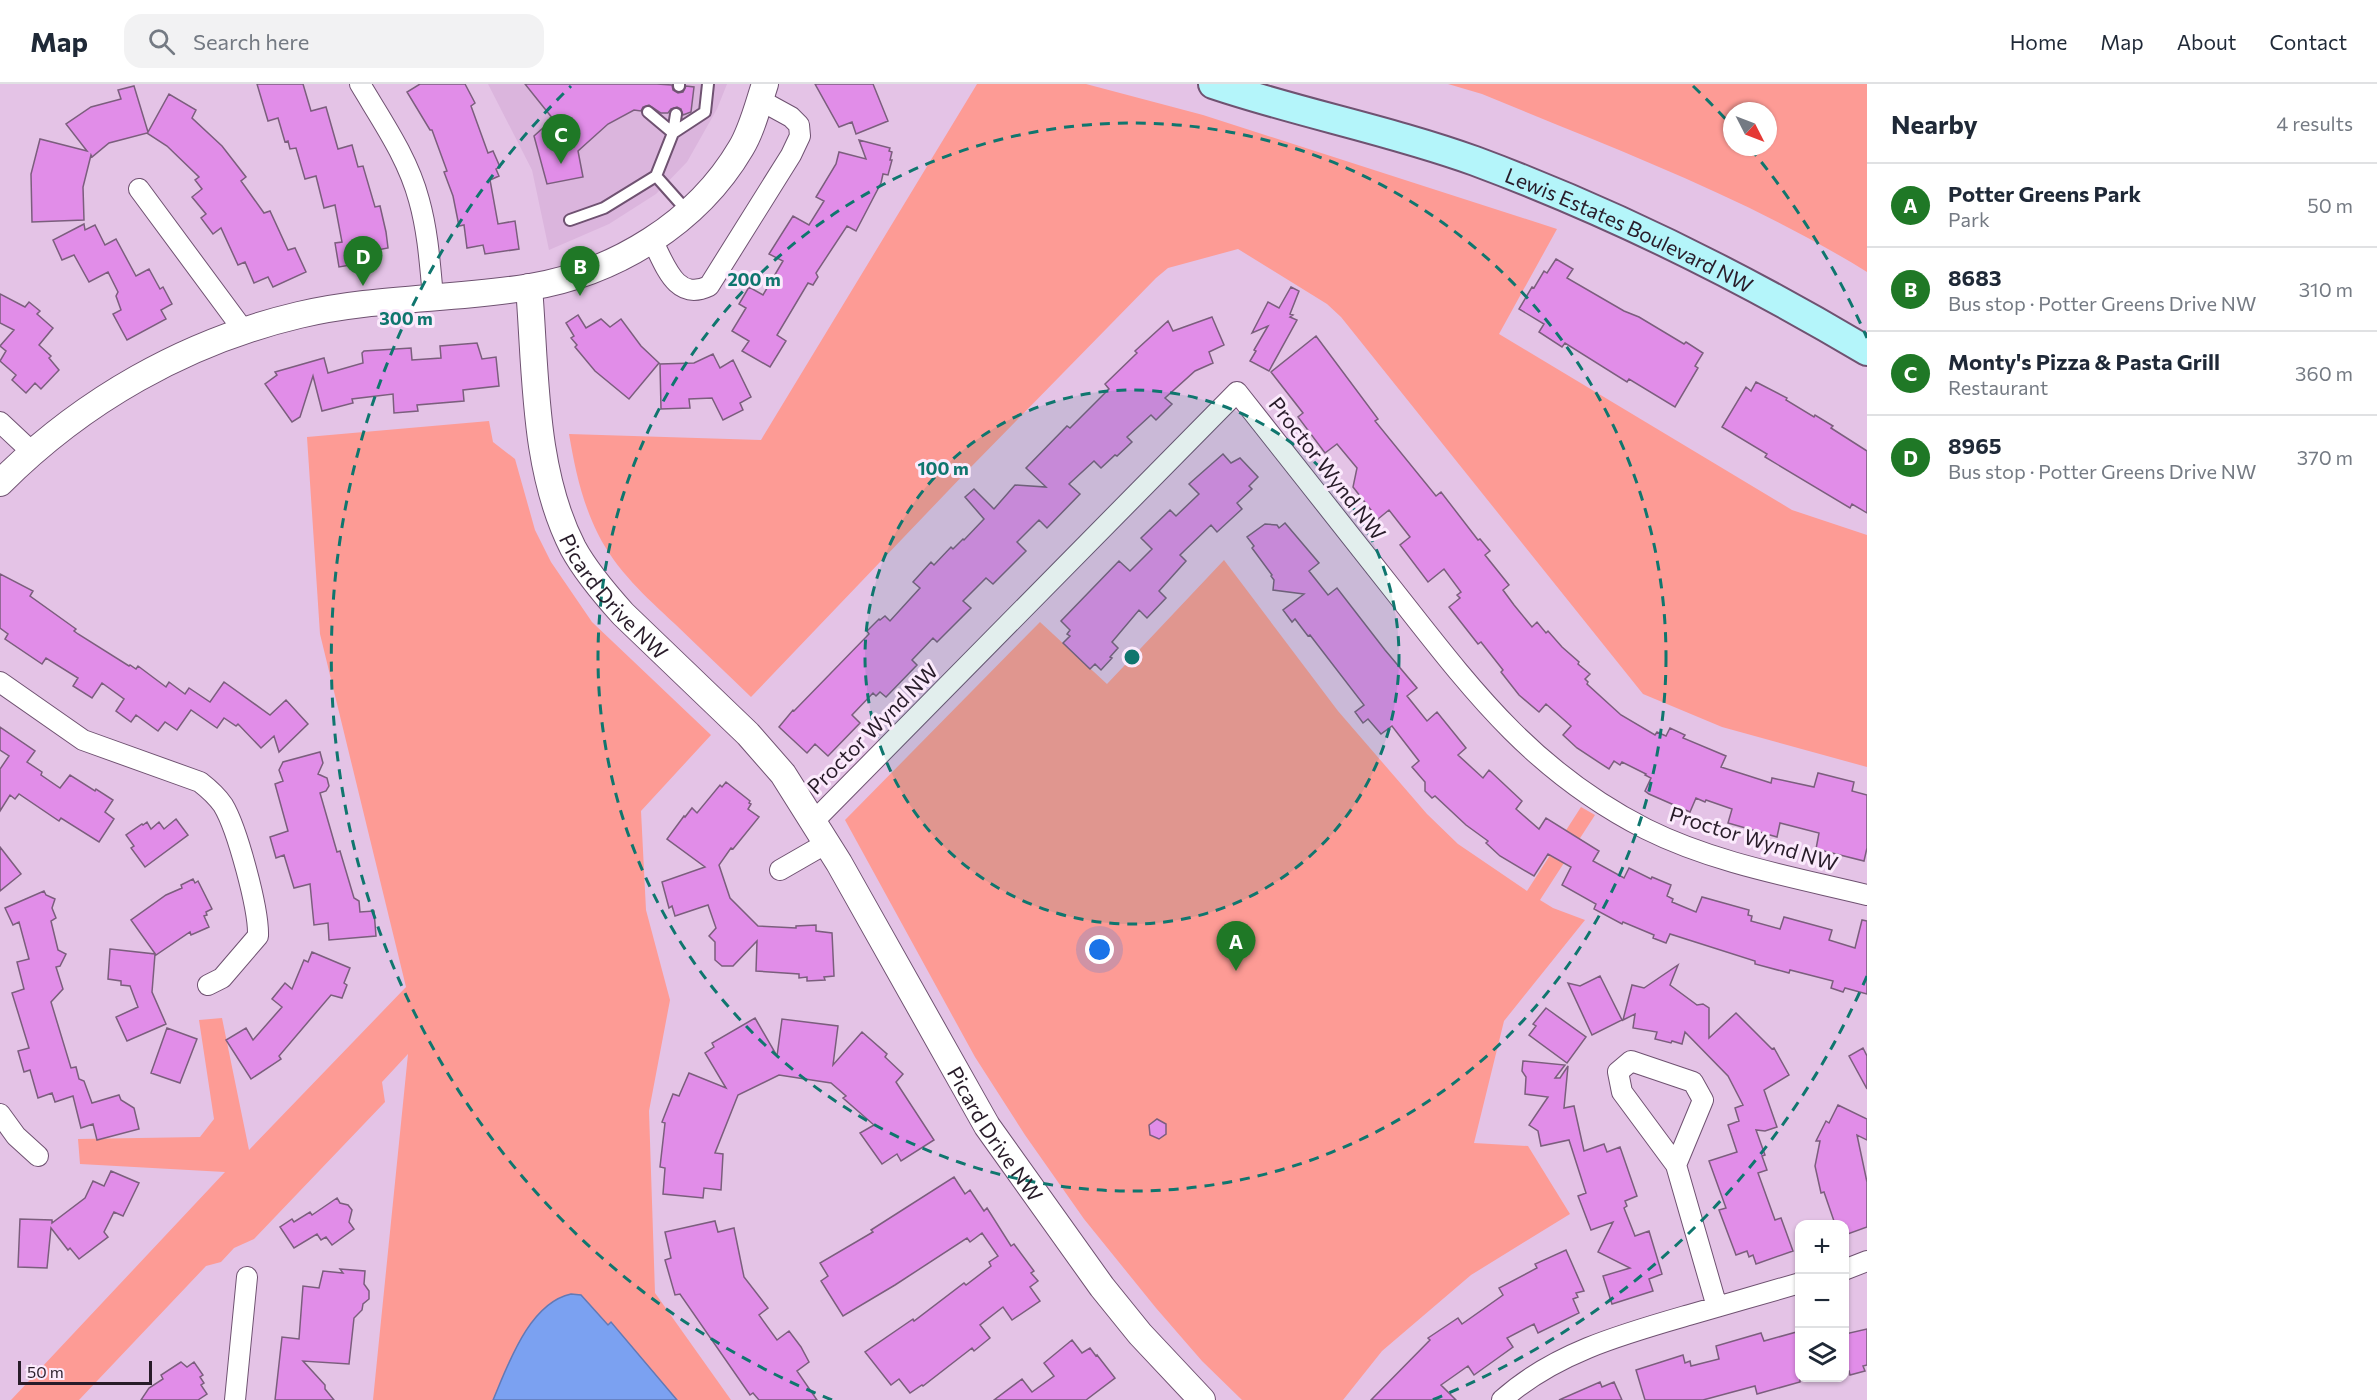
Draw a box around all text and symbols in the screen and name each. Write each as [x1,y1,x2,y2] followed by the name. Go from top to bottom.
[124,14,544,68] search box
[30,24,88,58] text: Map
[145,25,178,58] icon: search
[193,28,309,55] text: Search here
[2010,29,2067,54] text: Home
[2100,29,2144,54] text: Map
[2177,29,2236,54] text: About
[2269,29,2347,54] text: Contact
[1723,102,1777,156] north arrow
[1891,108,1978,139] text: Nearby
[2276,111,2353,135] text: 4 results
[542,115,580,164] pin: C
[1502,161,1758,297] street label: Lewis Estates Boulevard NW
[1948,180,2141,207] text: Potter Greens Park
[1903,193,1918,217] text: A
[2307,193,2353,217] text: 50 m
[1948,207,1990,231] text: Park
[344,236,382,286] pin: D
[560,246,600,296] pin: B
[1948,264,2001,291] text: 8683
[727,268,781,290] text: 200 m
[1904,277,1917,301] text: B
[2299,277,2353,301] text: 310 m
[1948,291,2256,315] text: Bus stop · Potter Greens Drive NW
[379,307,433,329] text: 300 m
[1948,348,2220,375] text: Monty's Pizza & Pasta Grill
[1904,361,1917,385] text: C
[2295,361,2353,385] text: 360 m
[1948,375,2048,399] text: Restaurant
[1264,392,1392,544] street label: Proctor Wynd NW
[1948,432,2002,459] text: 8965
[1903,445,1918,469] text: D
[2297,445,2353,469] text: 370 m
[917,457,969,479] text: 100 m
[1948,459,2256,483] text: Bus stop · Potter Greens Drive NW
[555,529,674,664] street label: Picard Drive NW
[1122,647,1142,667] centre of rings
[801,657,943,799] street label: Proctor Wynd NW
[1667,801,1841,875] street label: Proctor Wynd NW
[1216,922,1256,971] pin: A
[1085,935,1114,964] your location
[943,1061,1049,1206] street label: Picard Drive NW
[1795,1220,1849,1382] map controls
[1795,1220,1849,1274] button: +
[1795,1274,1849,1328] button: −
[1795,1328,1849,1382] button: layers
[18,1358,152,1386] scale bar
[27,1362,64,1381] text: 50 m

